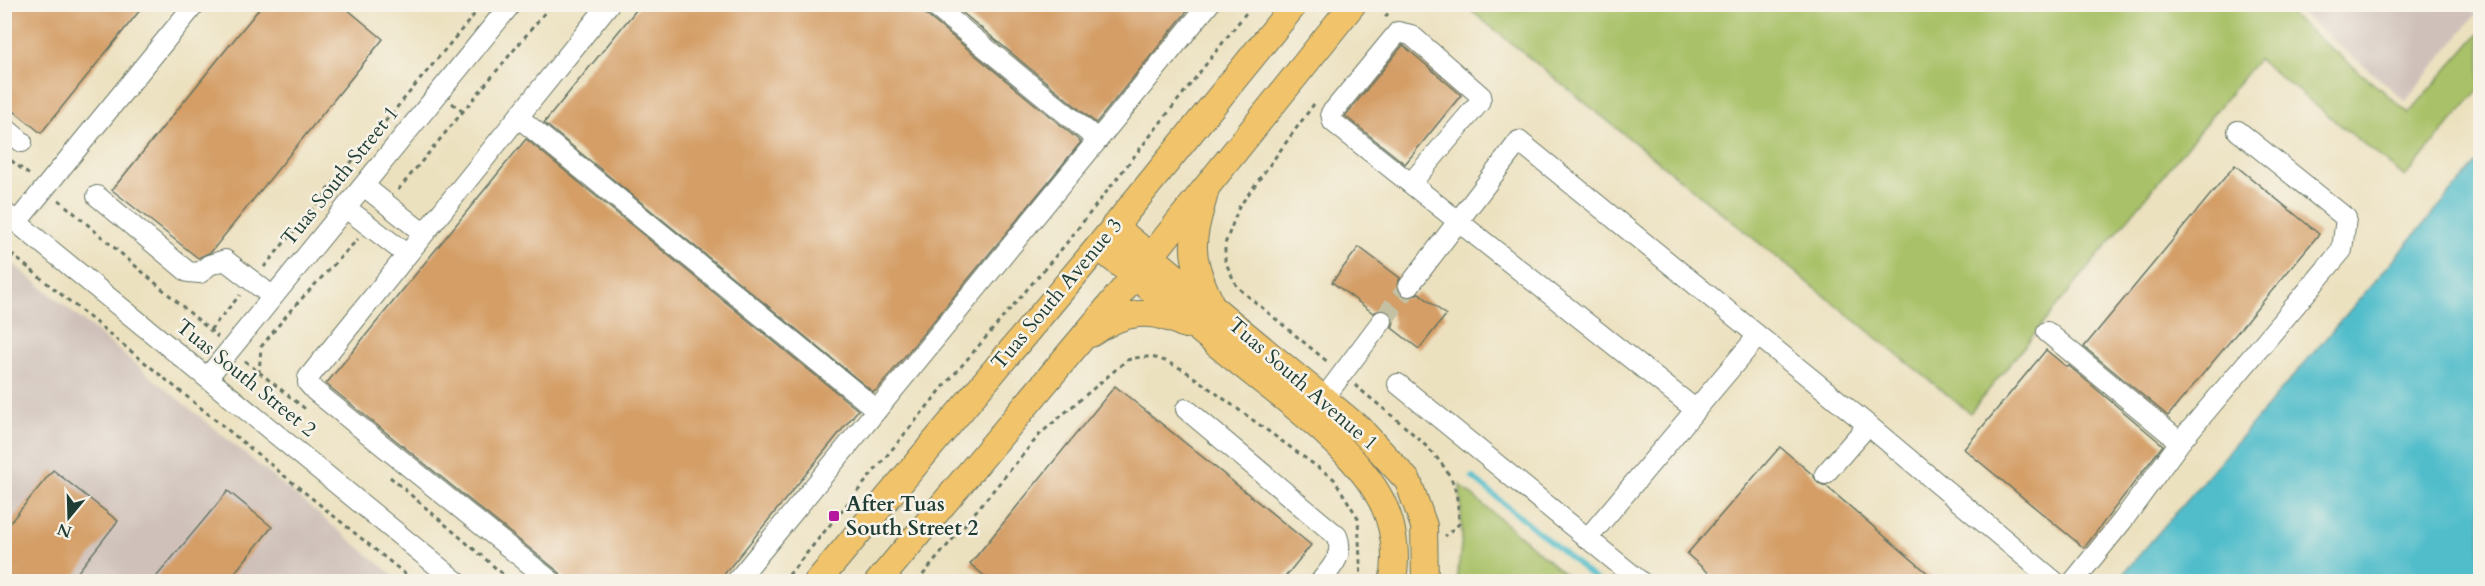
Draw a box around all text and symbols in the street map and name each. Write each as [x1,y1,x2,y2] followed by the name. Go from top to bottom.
[274,100,406,252] street label: Tuas South Street 1
[985,212,1129,376] street label: Tuas South Avenue 3
[1222,311,1384,457] street label: Tuas South Avenue 1
[170,312,322,444] street label: Tuas South Street 2
[39,487,99,547] north arrow
[846,490,978,543] place label: After Tuas South Street 2
[827,509,841,523] marker: After Tuas South Street 2
[54,518,75,543] text: N

